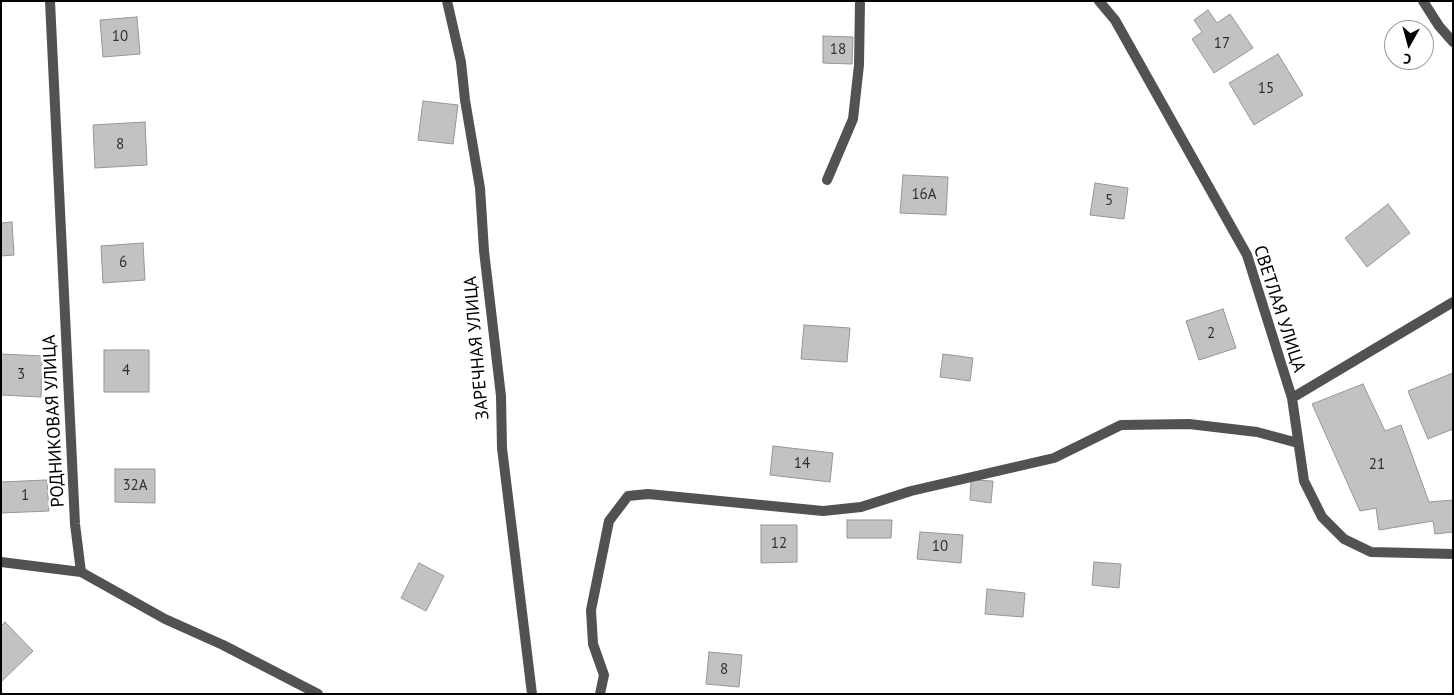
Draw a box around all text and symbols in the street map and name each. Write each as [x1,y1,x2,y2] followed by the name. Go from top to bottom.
[1384,20,1434,70] north arrow
[112,28,128,46] house number: 10
[1214,35,1230,53] house number: 17
[830,41,846,59] house number: 18
[1402,49,1412,68] text: С
[1258,80,1274,98] house number: 15
[116,136,124,154] house number: 8
[911,186,937,204] house number: 16А
[1105,192,1113,210] house number: 5
[1248,243,1310,375] street label: СВЕТЛАЯ УЛИЦА
[119,254,127,272] house number: 6
[460,275,494,421] street label: ЗАРЕЧНАЯ УЛИЦА
[1207,325,1215,343] house number: 2
[39,334,69,508] street label: РОДНИКОВАЯ УЛИЦА
[122,362,130,380] house number: 4
[17,366,25,384] house number: 3
[794,455,810,473] house number: 14
[1369,456,1385,474] house number: 21
[122,477,148,495] house number: 32А
[21,487,29,505] house number: 1
[771,535,787,553] house number: 12
[932,538,948,556] house number: 10
[720,661,728,679] house number: 8

